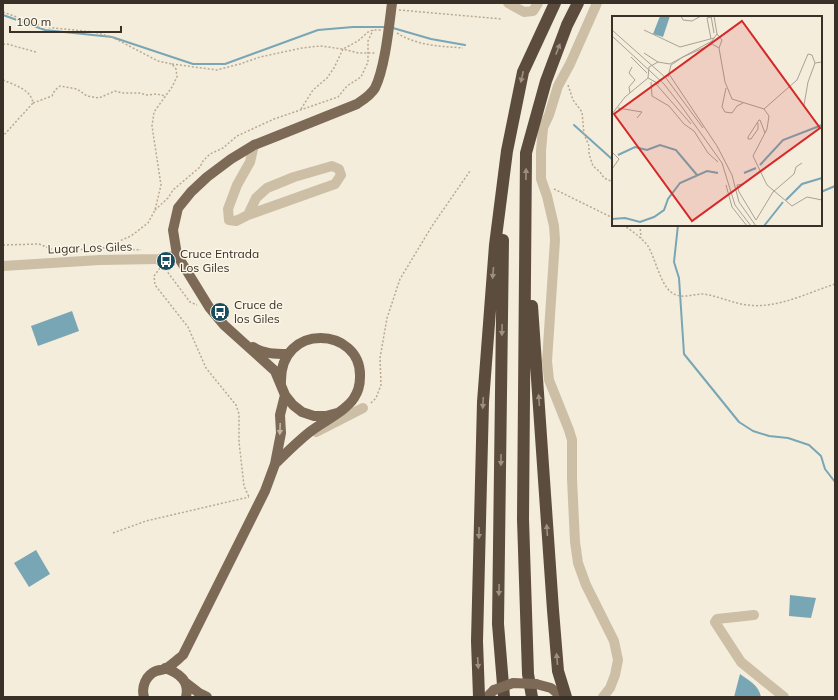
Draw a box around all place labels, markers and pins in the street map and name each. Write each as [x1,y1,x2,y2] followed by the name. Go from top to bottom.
[180,246,259,275] place label: Cruce Entrada Los Giles
[155,250,177,272] bus stop icon: Cruce Entrada Los Giles
[234,297,283,326] place label: Cruce de los Giles
[209,301,231,323] bus stop icon: Cruce de los Giles

